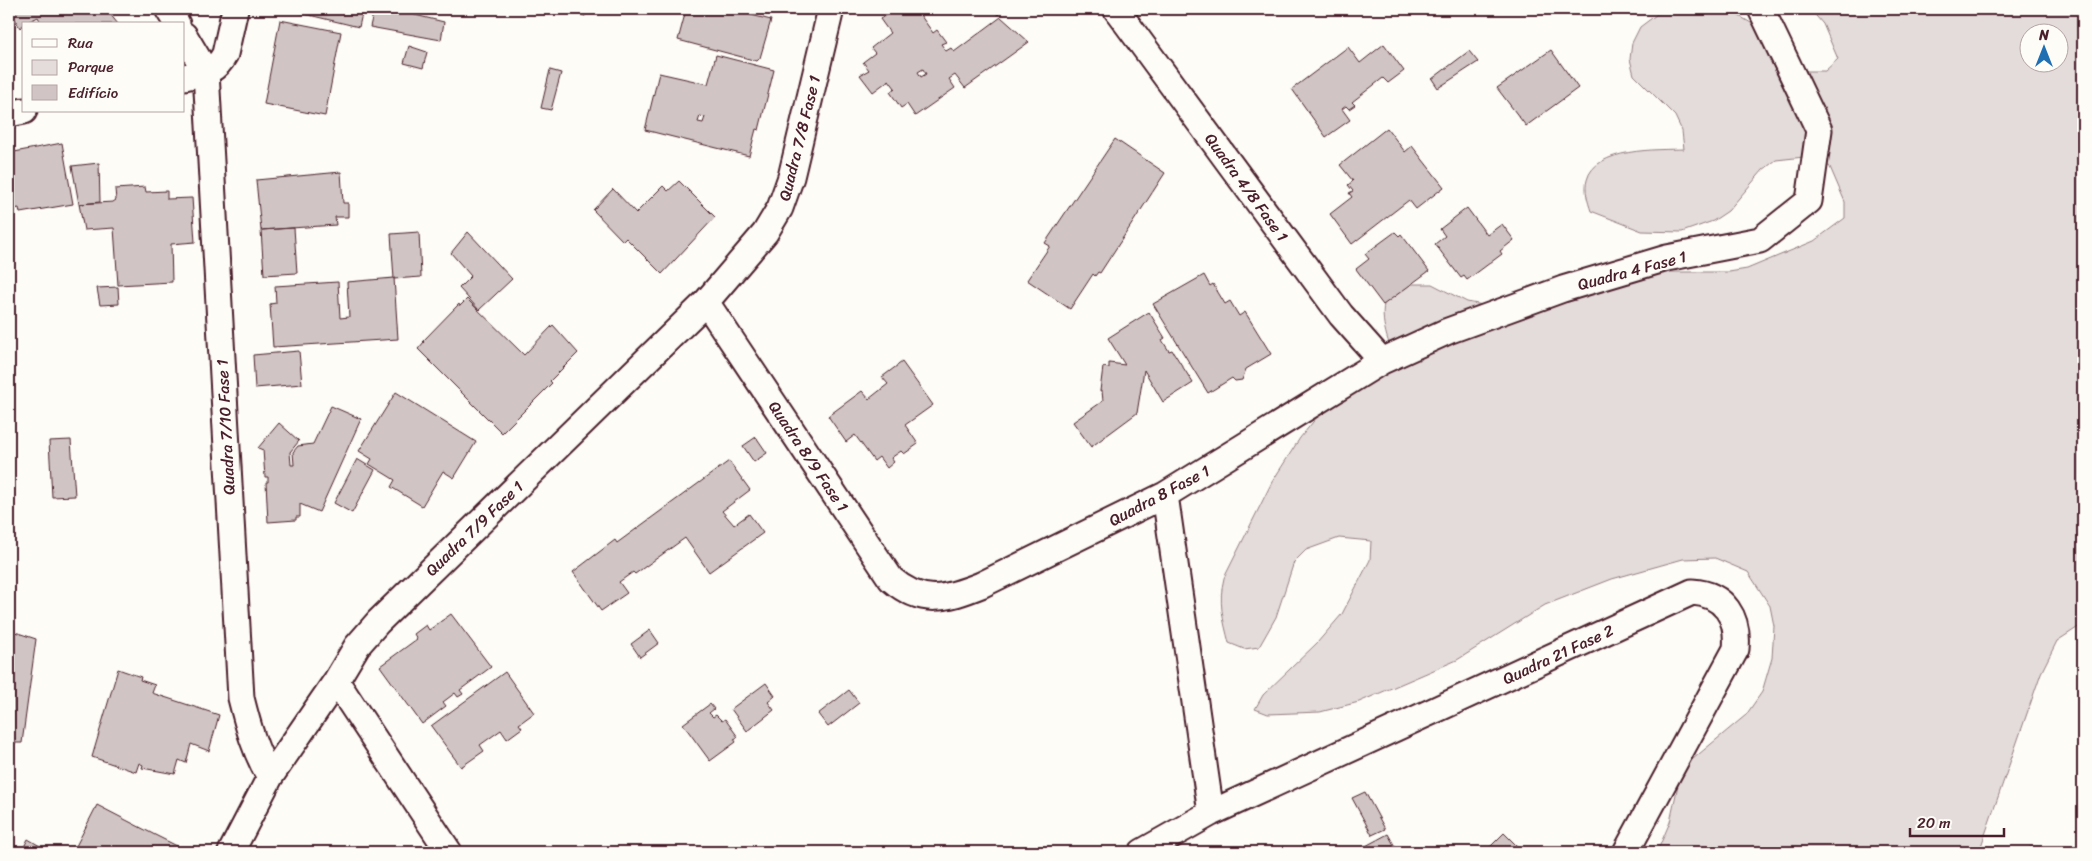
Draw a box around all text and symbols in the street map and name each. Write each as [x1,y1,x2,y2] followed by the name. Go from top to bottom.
[22,22,185,112] legend
[2020,22,2070,72] north arrow
[2038,23,2049,48] text: N
[68,30,93,56] text: Rua
[68,54,113,80] text: Parque
[770,72,829,204] street label: Quadra 7/8 Fase 1
[68,80,119,106] text: Edifício
[1197,126,1296,248] street label: Quadra 4/8 Fase 1
[1574,242,1690,299] street label: Quadra 4 Fase 1
[207,358,244,496] street label: Quadra 7/10 Fase 1
[760,395,857,518] street label: Quadra 8/9 Fase 1
[1103,456,1215,534] street label: Quadra 8 Fase 1
[418,473,531,583] street label: Quadra 7/9 Fase 1
[1498,616,1619,693] street label: Quadra 21 Fase 2
[1910,806,2003,838] scale bar
[1917,810,1951,836] text: 20 m

